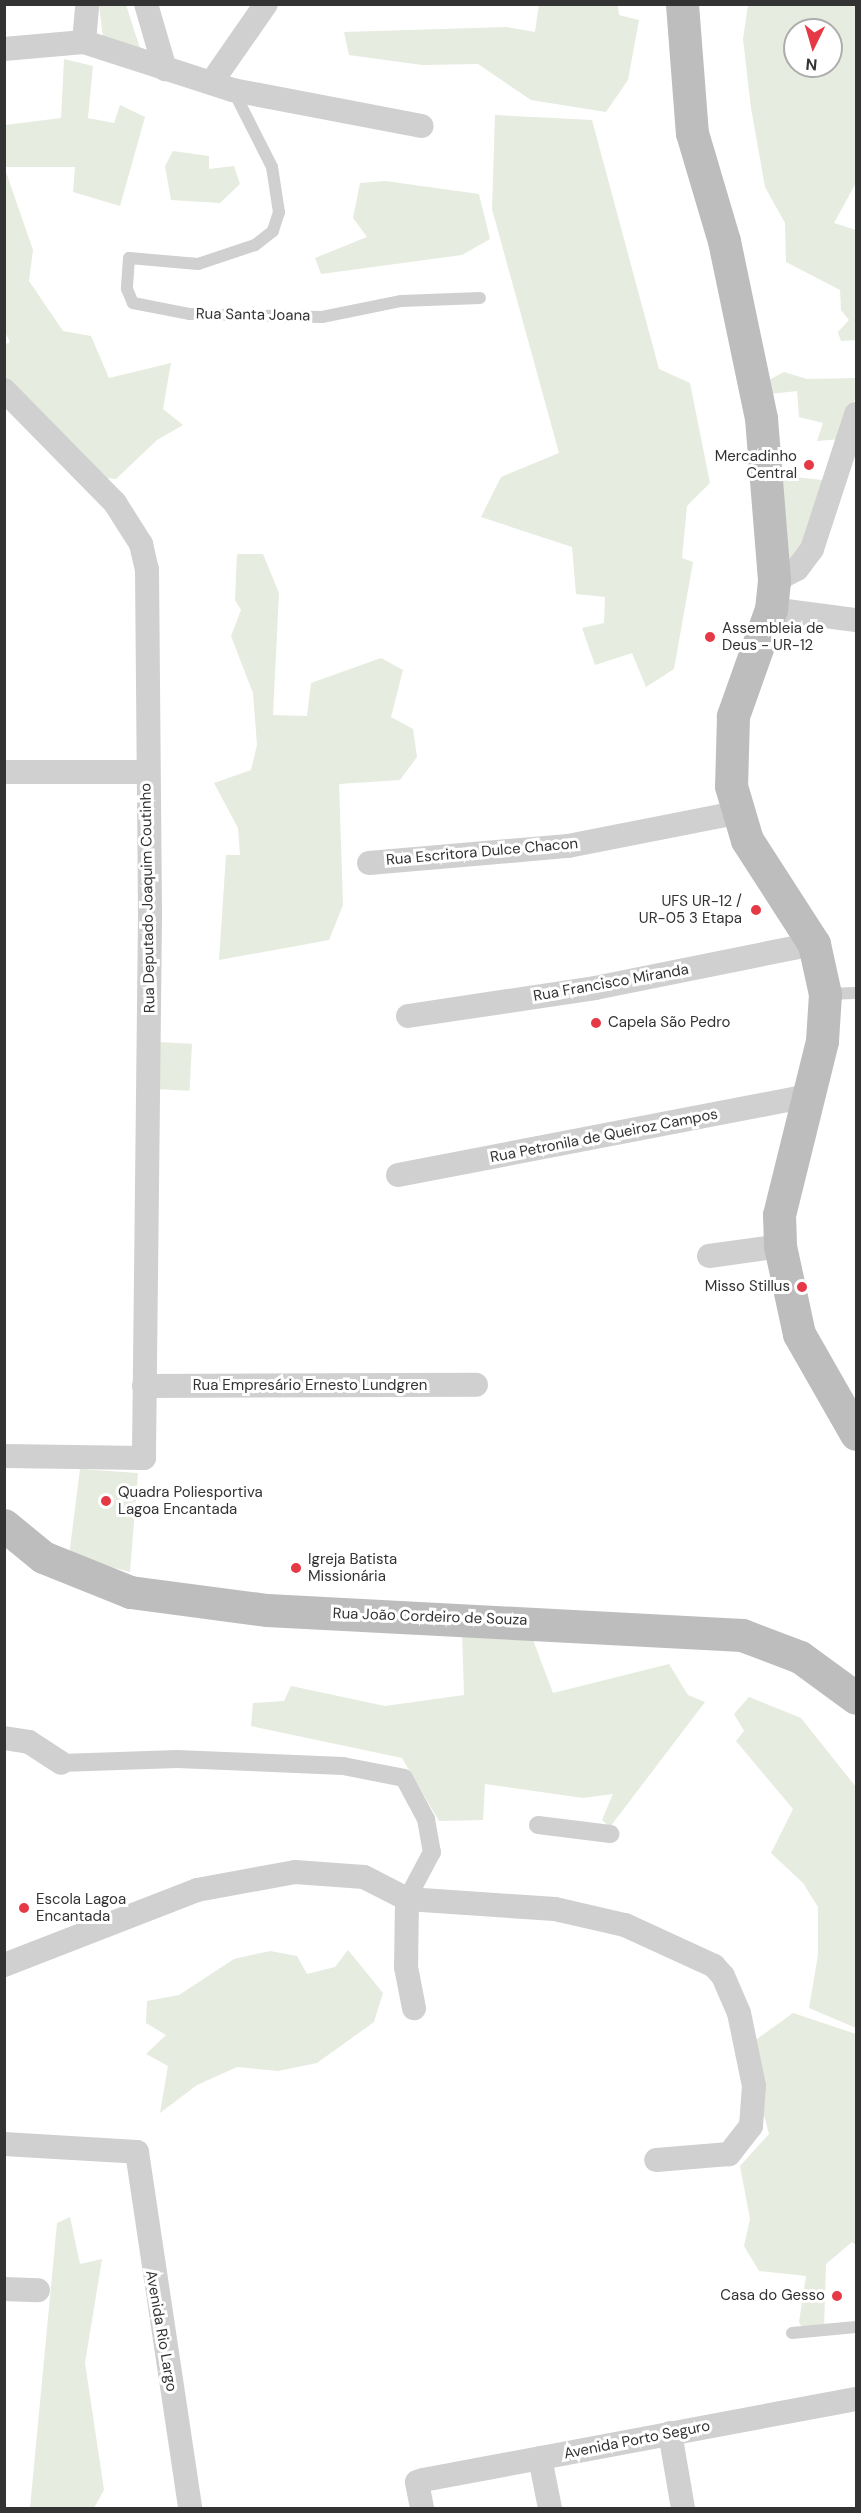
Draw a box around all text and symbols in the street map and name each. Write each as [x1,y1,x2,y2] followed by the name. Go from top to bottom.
[783,18,843,78] north arrow
[805,53,818,75] text: N
[196,305,310,325] street label: Rua Santa Joana
[715,447,797,482] place label: Mercadinho Central
[802,458,816,472] marker: Mercadinho Central
[722,619,824,654] place label: Assembleia de Deus - UR-12
[703,630,717,644] marker: Assembleia de Deus - UR-12
[137,783,159,1013] street label: Rua Deputado Joaquim Coutinho
[385,835,579,869] street label: Rua Escritora Dulce Chacon
[639,892,742,927] place label: UFS UR-12 / UR-05 3 Etapa
[747,901,765,919] marker: UFS UR-12 / UR-05 3 Etapa
[532,960,690,1006] street label: Rua Francisco Miranda
[608,1014,730,1032] place label: Capela São Pedro
[589,1016,603,1030] marker: Capela São Pedro
[489,1105,719,1167] street label: Rua Petronila de Queiroz Campos
[705,1278,790,1296] place label: Misso Stillus
[795,1280,809,1294] marker: Misso Stillus
[193,1377,427,1395] street label: Rua Empresário Ernesto Lundgren
[118,1483,263,1518] place label: Quadra Poliesportiva Lagoa Encantada
[99,1494,113,1508] marker: Quadra Poliesportiva Lagoa Encantada
[308,1550,397,1585] place label: Igreja Batista Missionária
[289,1561,303,1575] marker: Igreja Batista Missionária
[332,1605,528,1629] street label: Rua João Cordeiro de Souza
[36,1890,126,1925] place label: Escola Lagoa Encantada
[17,1901,31,1915] marker: Escola Lagoa Encantada
[141,2269,181,2393] street label: Avenida Rio Largo
[720,2287,825,2305] place label: Casa do Gesso
[830,2289,844,2303] marker: Casa do Gesso
[562,2417,712,2463] street label: Avenida Porto Seguro

